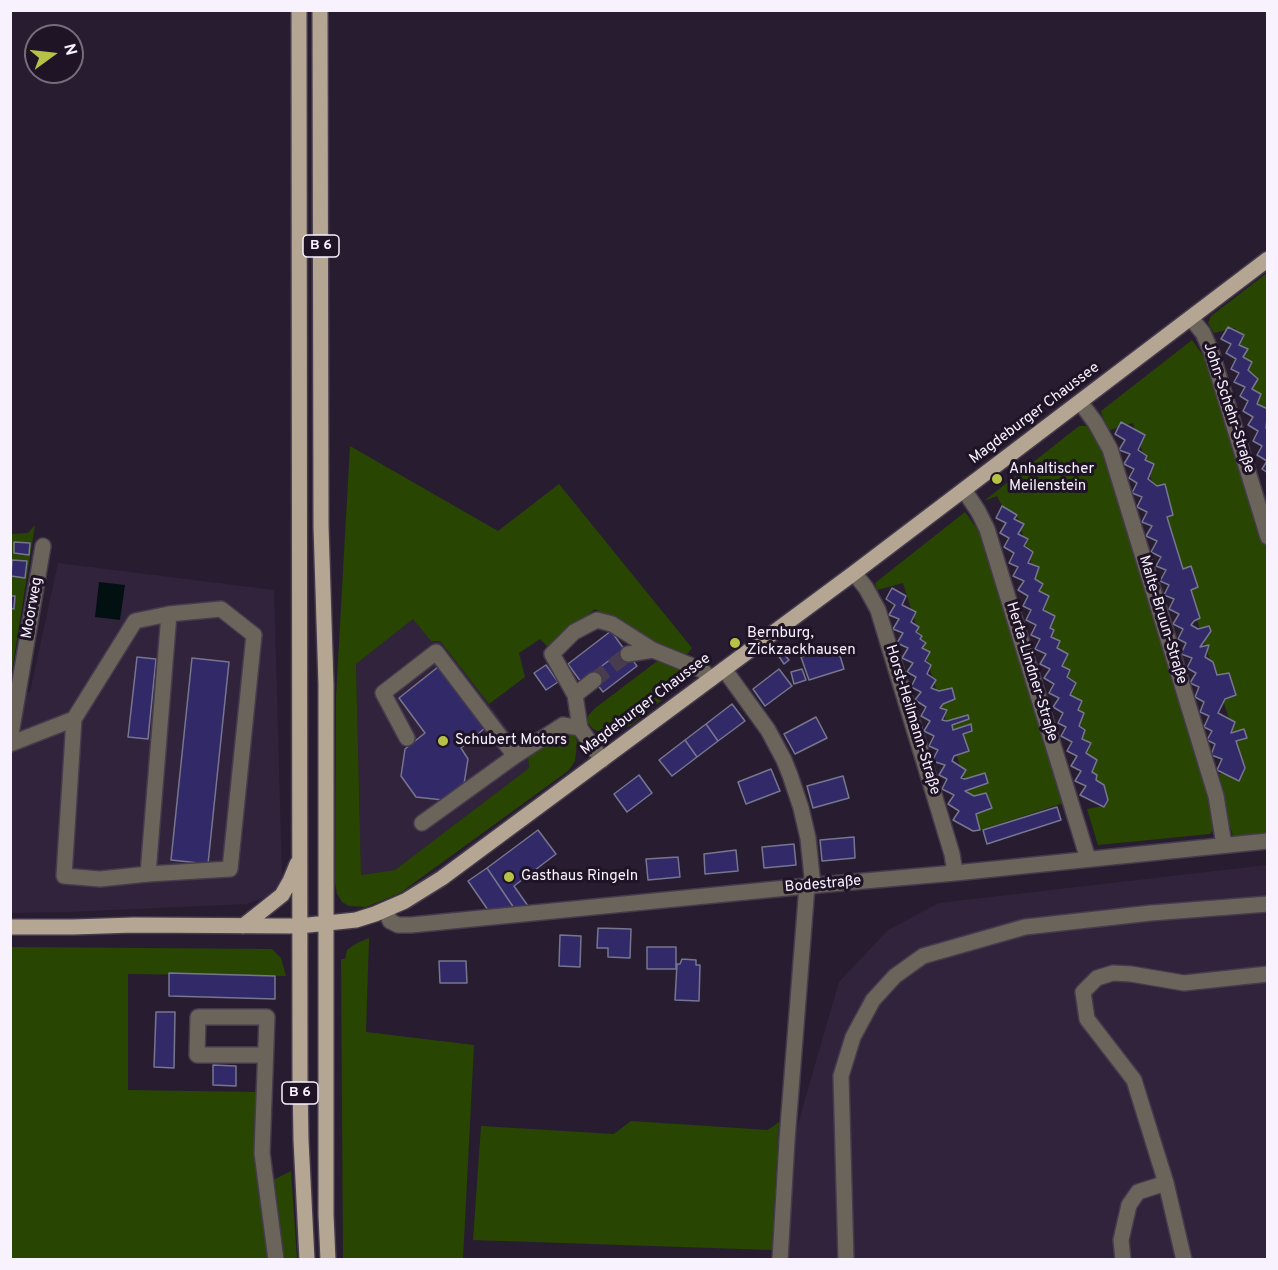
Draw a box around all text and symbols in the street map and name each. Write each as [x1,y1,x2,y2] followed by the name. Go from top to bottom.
[24,24,84,84] north arrow
[58,42,81,58] text: N
[303,235,339,257] road number: B 6
[1198,341,1258,475] street label: John-Schehr-Straße
[967,359,1103,469] street label: Magdeburger Chaussee
[1009,461,1094,496] place label: Anhaltischer Meilenstein
[990,472,1004,486] marker: Anhaltischer Meilenstein
[1134,554,1190,686] street label: Malte-Bruun-Straße
[19,576,47,640] street label: Moorweg
[1001,600,1061,744] street label: Herta-Lindner-Straße
[747,625,856,660] place label: Bernburg, Zickzackhausen
[728,636,742,650] marker: Bernburg, Zickzackhausen
[881,643,943,797] street label: Horst-Heilmann-Straße
[578,650,714,760] street label: Magdeburger Chaussee
[455,732,567,750] place label: Schubert Motors
[436,734,450,748] marker: Schubert Motors
[521,868,638,886] place label: Gasthaus Ringeln
[502,870,516,884] marker: Gasthaus Ringeln
[784,873,862,897] street label: Bodestraße
[282,1082,318,1104] road number: B 6

